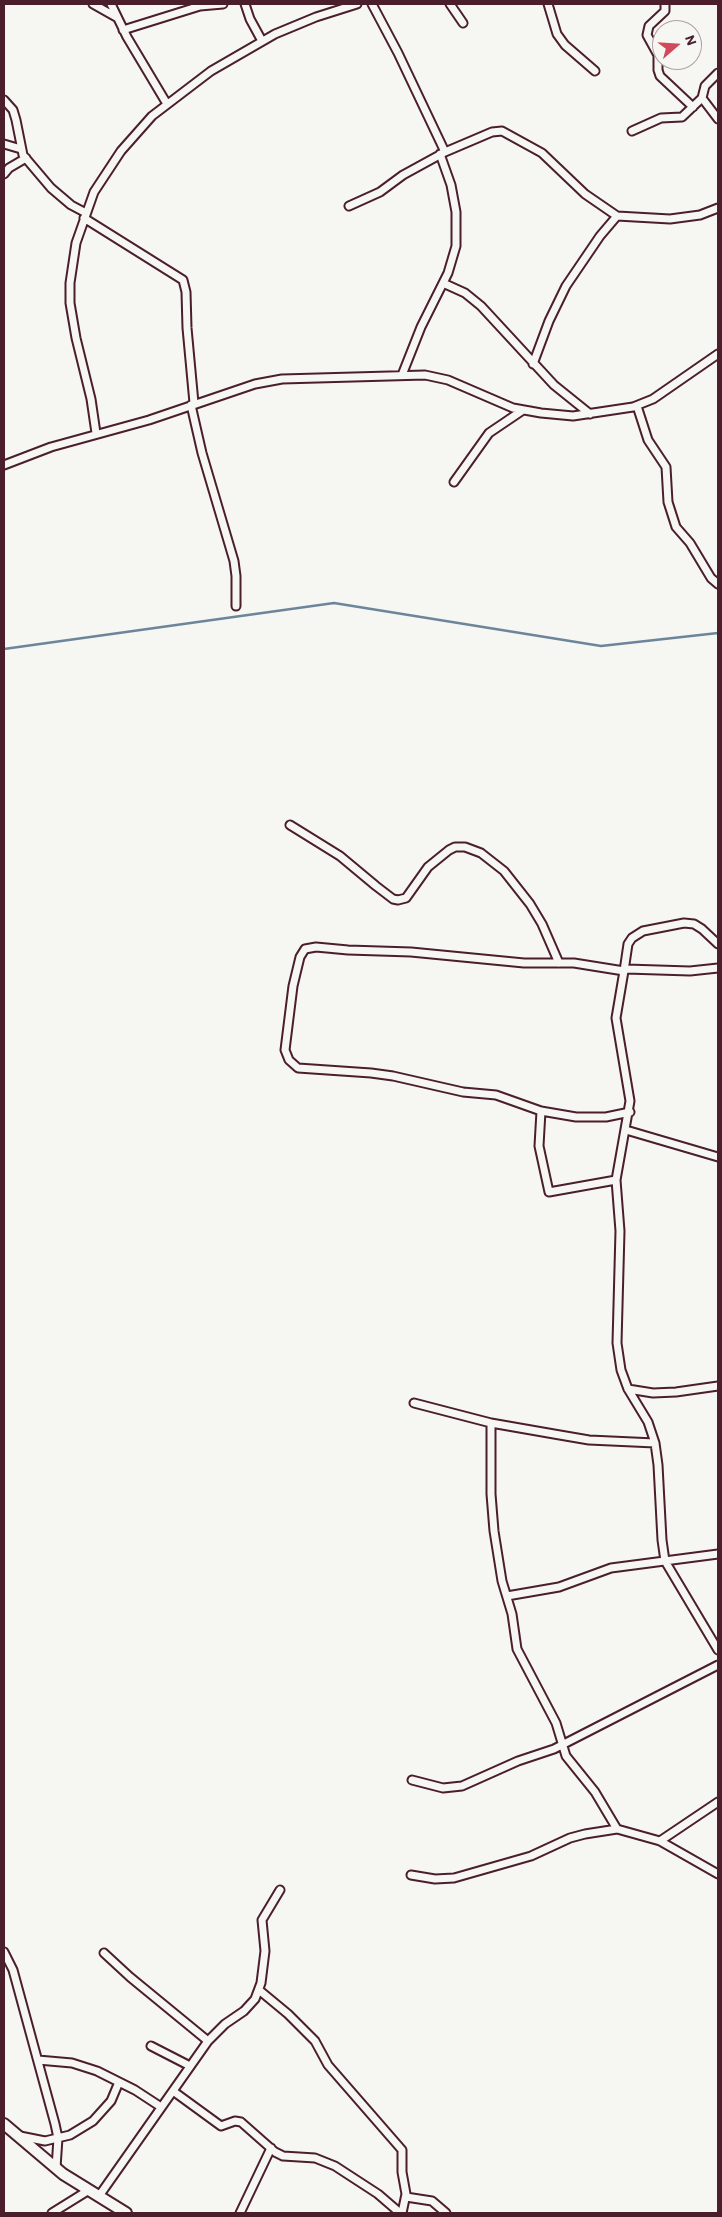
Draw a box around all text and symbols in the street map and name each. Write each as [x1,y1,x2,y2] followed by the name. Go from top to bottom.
[652,20,702,70] north arrow
[681,33,700,48] text: N

